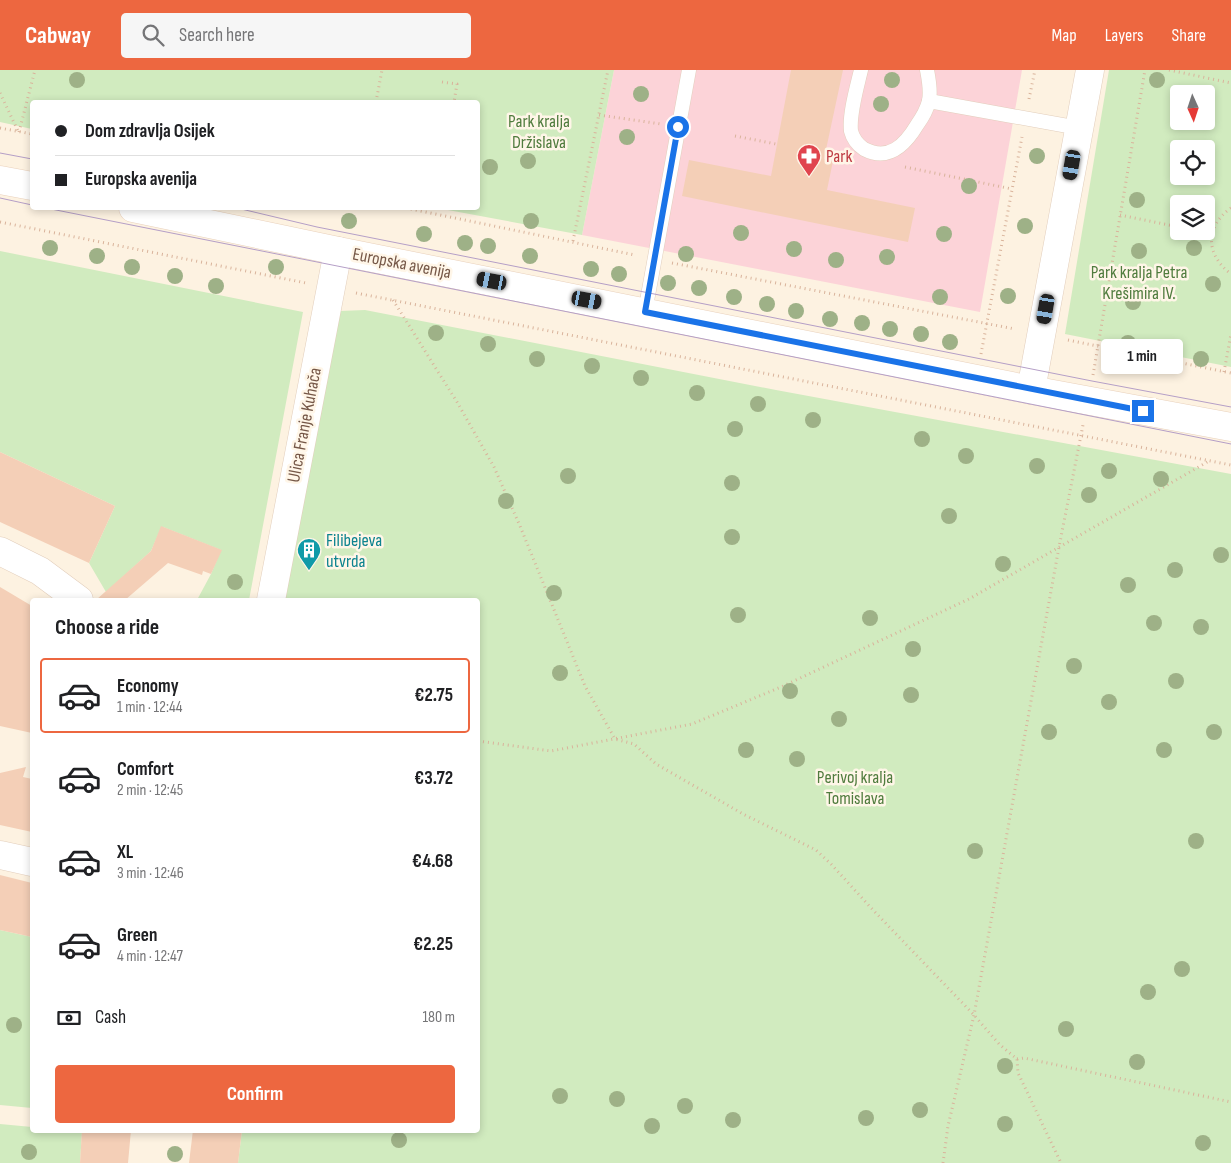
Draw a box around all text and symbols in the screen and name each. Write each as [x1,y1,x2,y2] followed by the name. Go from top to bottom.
[121,13,471,58] search box
[25,21,91,50] text: Cabway
[139,21,167,49] icon: search
[179,24,255,47] text: Search here
[1052,25,1077,46] text: Map
[1105,25,1144,46] text: Layers
[1172,25,1206,46] text: Share
[1170,85,1215,130] north arrow
[1170,85,1215,240] map controls
[508,111,570,153] park label: Park kralja Držislava
[667,116,689,138] route start
[85,120,215,143] text: Dom zdravlja Osijek
[1170,140,1215,185] button: locate
[796,143,822,177] pharmacy icon: Park
[826,146,852,167] place label: Park
[1062,149,1081,181] car
[85,168,197,191] text: Europska avenija
[1170,195,1215,240] button: layers
[351,244,453,283] street label: Europska avenija
[1091,262,1187,304] park label: Park kralja Petra Krešimira IV.
[475,271,508,291] car
[570,290,603,310] car
[1036,293,1055,325] car
[1102,338,1184,374] callout: 1 min
[1127,347,1157,366] text: 1 min
[283,366,326,484] street label: Ulica Franje Kuhača
[1132,400,1154,422] route end
[326,530,382,572] place label: Filibejeva utvrda
[296,537,322,571] building icon: Filibejeva utvrda
[55,614,159,641] text: Choose a ride
[57,673,102,718] icon: car
[117,675,179,698] text: Economy
[414,684,453,707] text: €2.75
[117,698,182,717] text: 1 min · 12:44
[57,756,102,801] icon: car
[117,758,174,781] text: Comfort
[414,767,453,790] text: €3.72
[817,767,893,809] park label: Perivoj kralja Tomislava
[117,781,183,800] text: 2 min · 12:45
[57,839,102,884] icon: car
[117,841,133,864] text: XL
[412,850,453,873] text: €4.68
[117,864,184,883] text: 3 min · 12:46
[57,922,102,967] icon: car
[117,924,157,947] text: Green
[413,933,453,956] text: €2.25
[117,947,183,966] text: 4 min · 12:47
[55,1004,83,1032] icon: cash
[95,1006,126,1029] text: Cash
[422,1008,455,1027] text: 180 m
[55,1065,455,1123] button: Confirm

